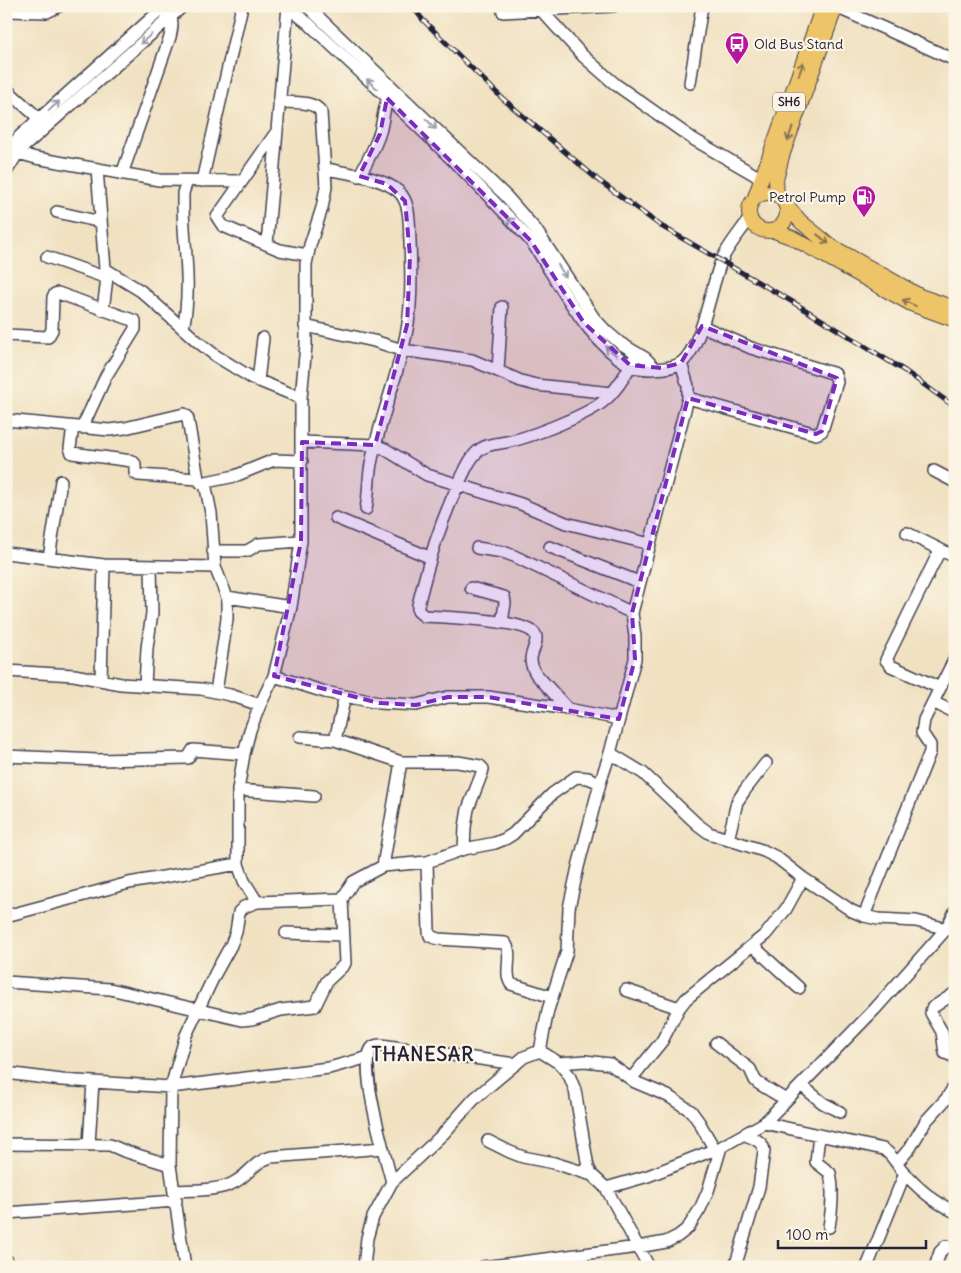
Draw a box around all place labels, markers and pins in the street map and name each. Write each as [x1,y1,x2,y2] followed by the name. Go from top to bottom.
[724,31,750,65] bus stop icon: Old Bus Stand
[754,35,843,53] place label: Old Bus Stand
[851,184,877,218] fuel station icon: Petrol Pump
[769,188,846,206] place label: Petrol Pump

